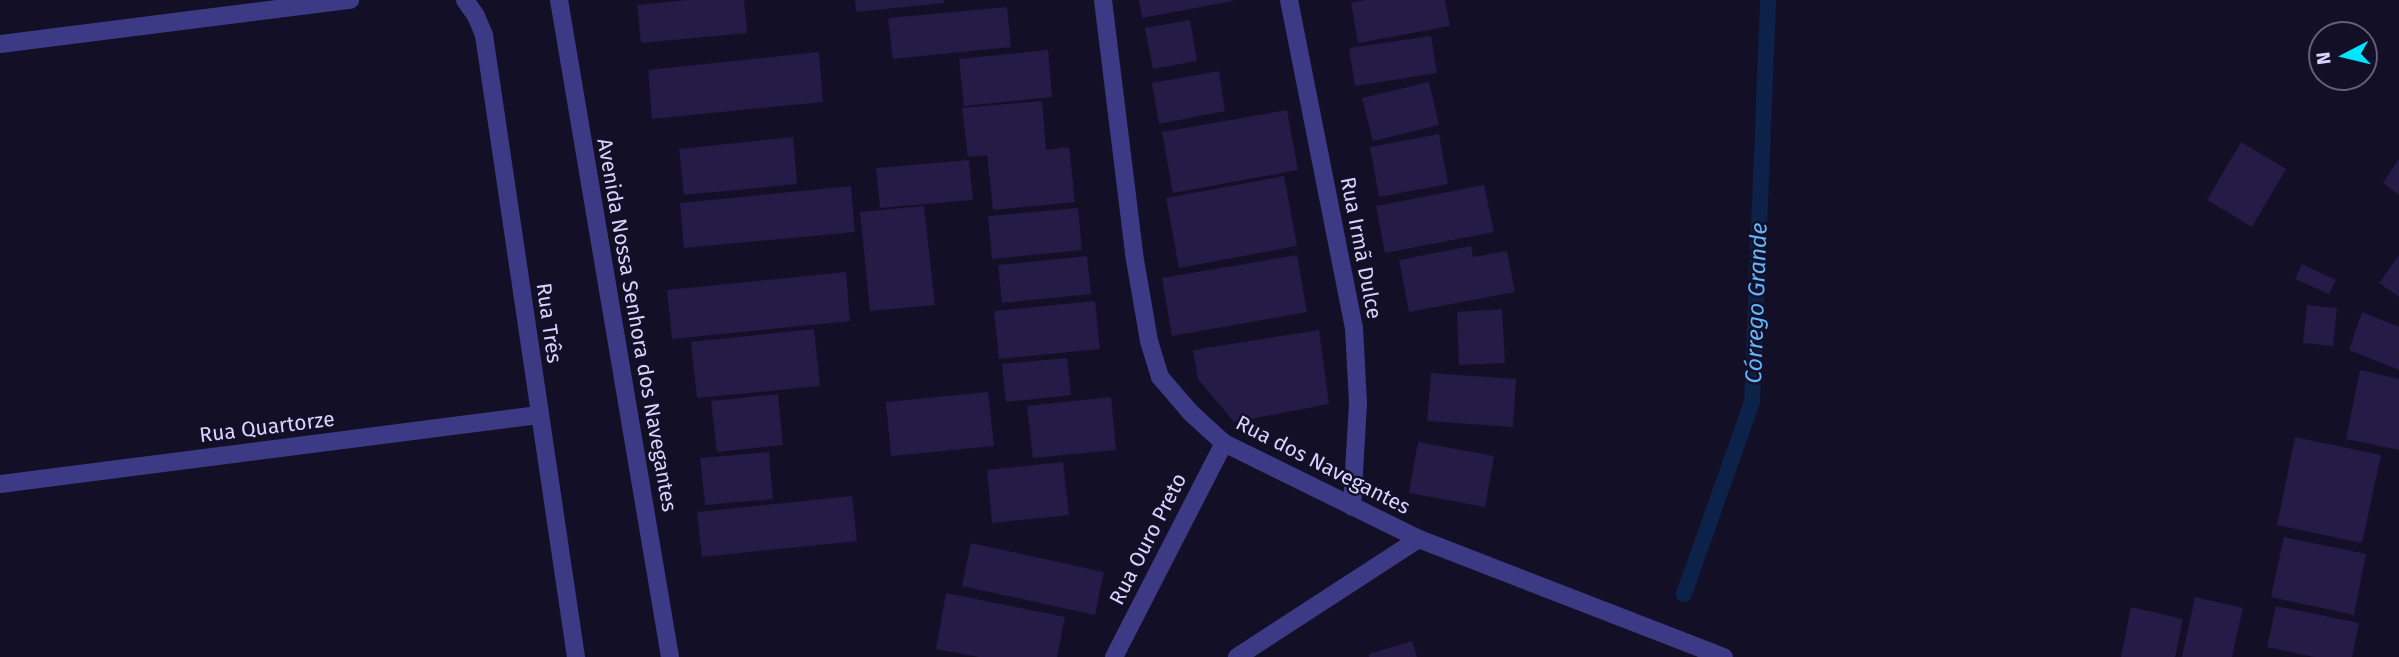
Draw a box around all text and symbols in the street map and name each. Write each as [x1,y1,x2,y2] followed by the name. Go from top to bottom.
[2308,21,2378,91] north arrow
[2311,51,2336,66] text: N
[592,136,682,514] street label: Avenida Nossa Senhora dos Navegantes
[1335,175,1387,321] street label: Rua Irmã Dulce
[1739,222,1773,384] water label: Córrego Grande
[531,281,567,365] street label: Rua Três
[198,406,336,448] street label: Rua Quartorze
[1232,410,1414,520] street label: Rua dos Navegantes
[1104,469,1192,609] street label: Rua Ouro Preto

